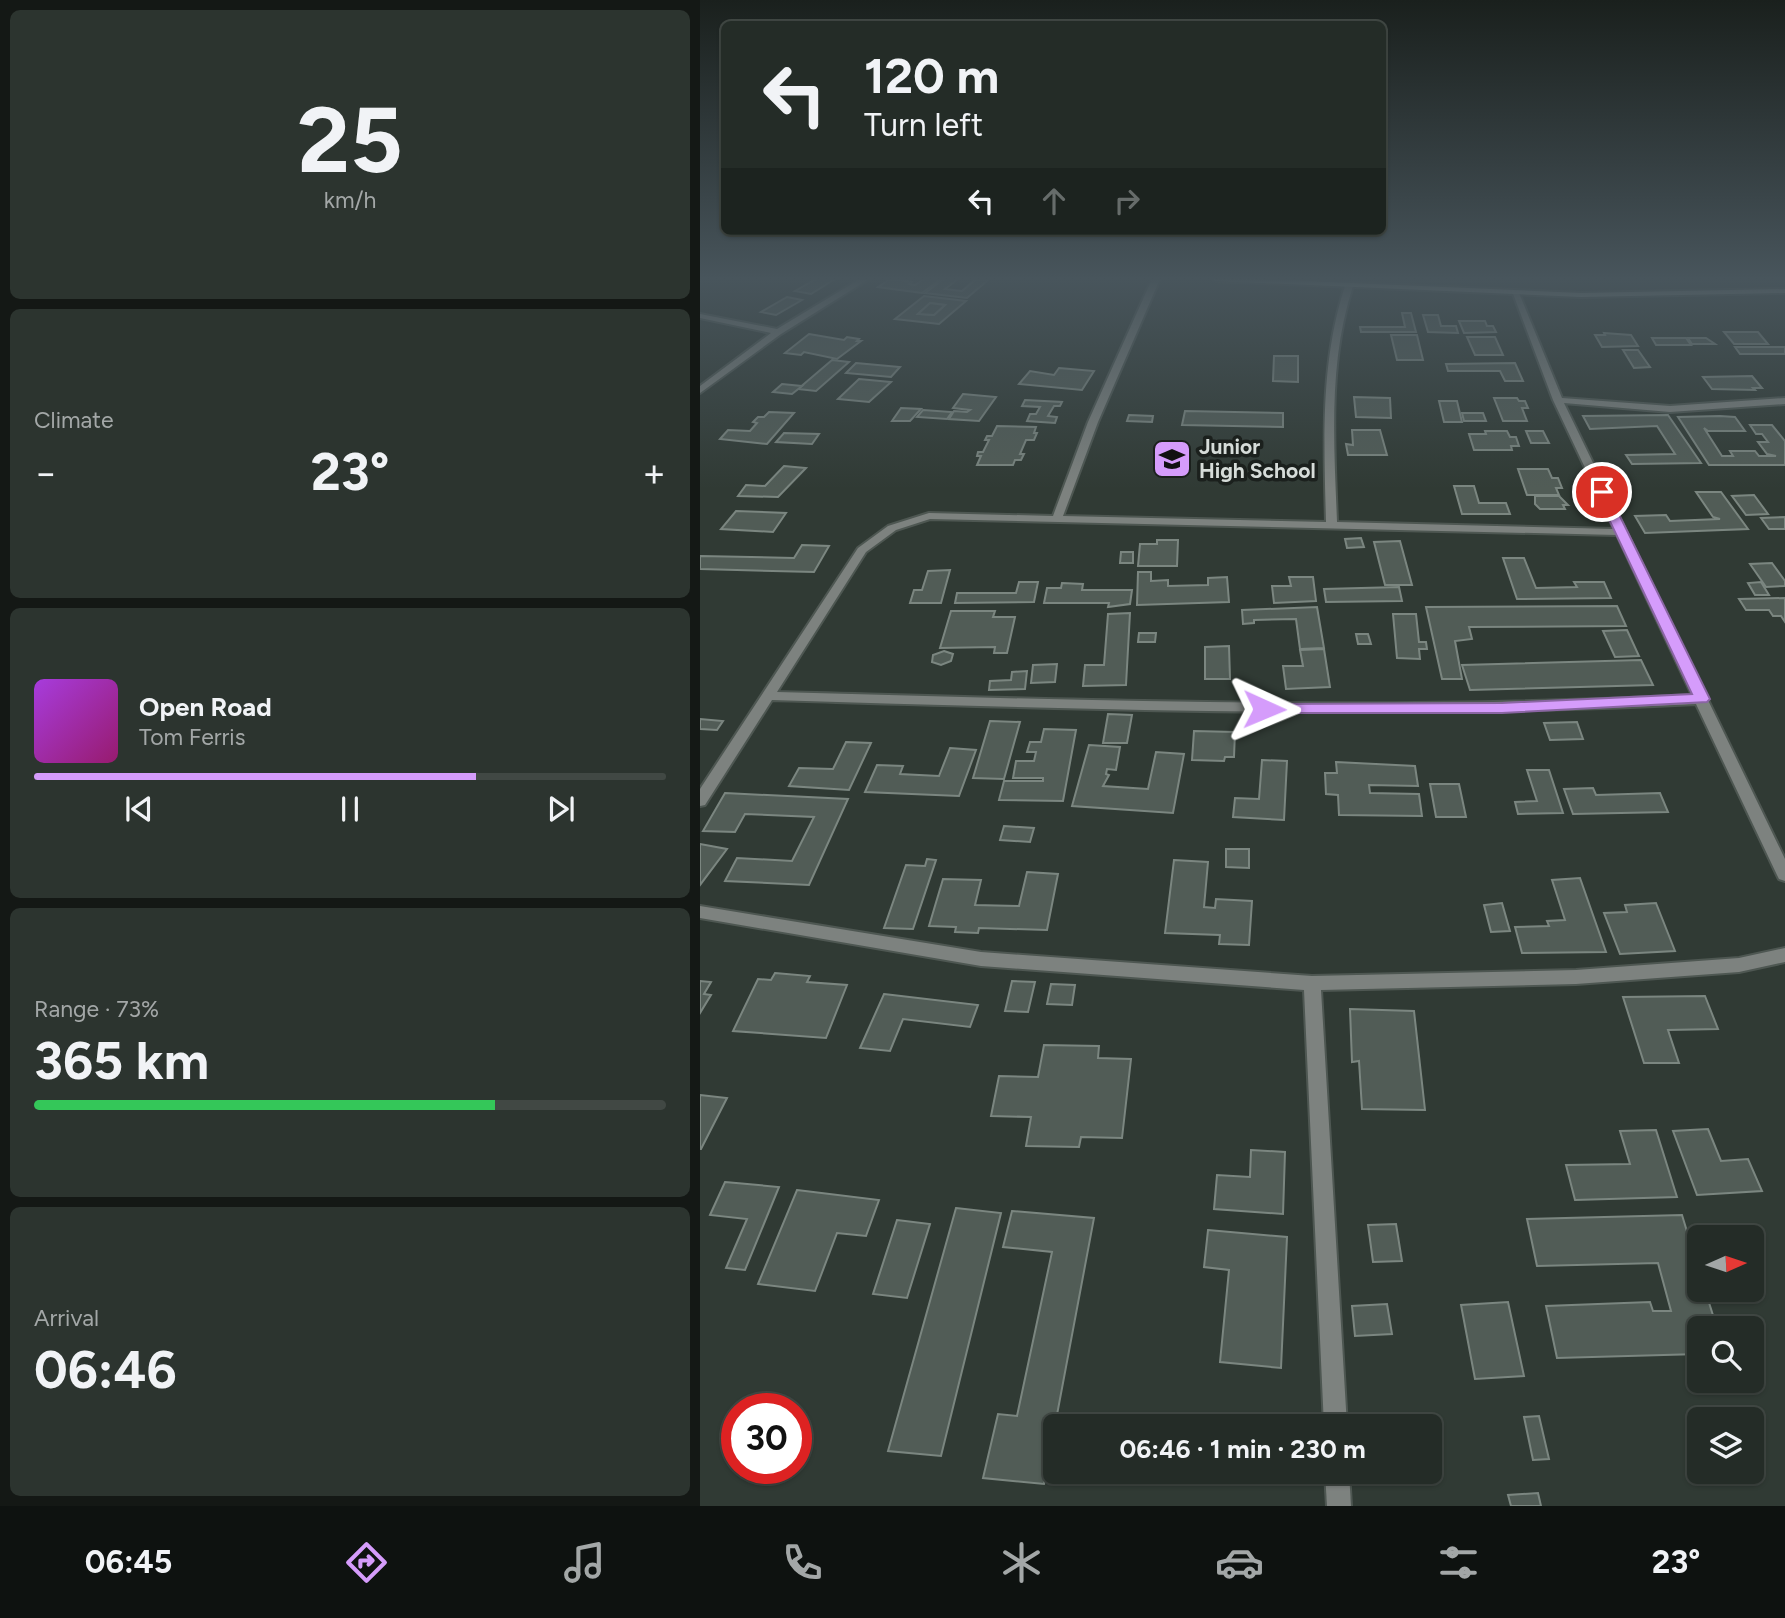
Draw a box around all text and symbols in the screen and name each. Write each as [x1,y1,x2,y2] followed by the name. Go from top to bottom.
[864,46,999,105] text: 120 m
[749,49,840,140] icon: left
[297,86,403,195] text: 25
[864,106,983,144] text: Turn left
[962,182,1000,220] icon: left
[1035,182,1073,220] icon: ahead
[1108,182,1146,220] icon: right
[324,186,376,214] text: km/h
[34,406,113,434] text: Climate
[1199,434,1316,483] place label: Junior High School
[1151,438,1193,480] school or university icon: Junior High School
[311,441,389,503] text: 23°
[34,450,58,496] text: −
[642,450,666,496] text: +
[1572,462,1632,522] pin
[1583,473,1621,511] icon: arrive
[1227,672,1301,746] position arrow
[139,691,272,723] text: Open Road
[139,723,245,751] text: Tom Ferris
[120,790,158,828] icon: previous
[331,790,369,828] icon: pause
[542,790,580,828] icon: next
[34,995,159,1023] text: Range · 73%
[34,1030,209,1092] text: 365 km
[1687,1225,1764,1302] north arrow
[1687,1225,1764,1484] map controls
[34,1304,99,1332] text: Arrival
[1687,1316,1764,1393] button: search
[34,1339,177,1401] text: 06:46
[721,1393,812,1484] speed limit sign: 30
[1687,1407,1764,1484] button: layers
[1119,1433,1366,1465] text: 06:46 · 1 min · 230 m
[342,1538,391,1587] icon: directions
[560,1538,609,1587] icon: music
[778,1538,827,1587] icon: phone
[997,1538,1046,1587] icon: climate
[1215,1538,1264,1587] icon: car
[1434,1538,1483,1587] icon: filters
[85,1543,172,1581] text: 06:45
[1652,1543,1700,1581] text: 23°

